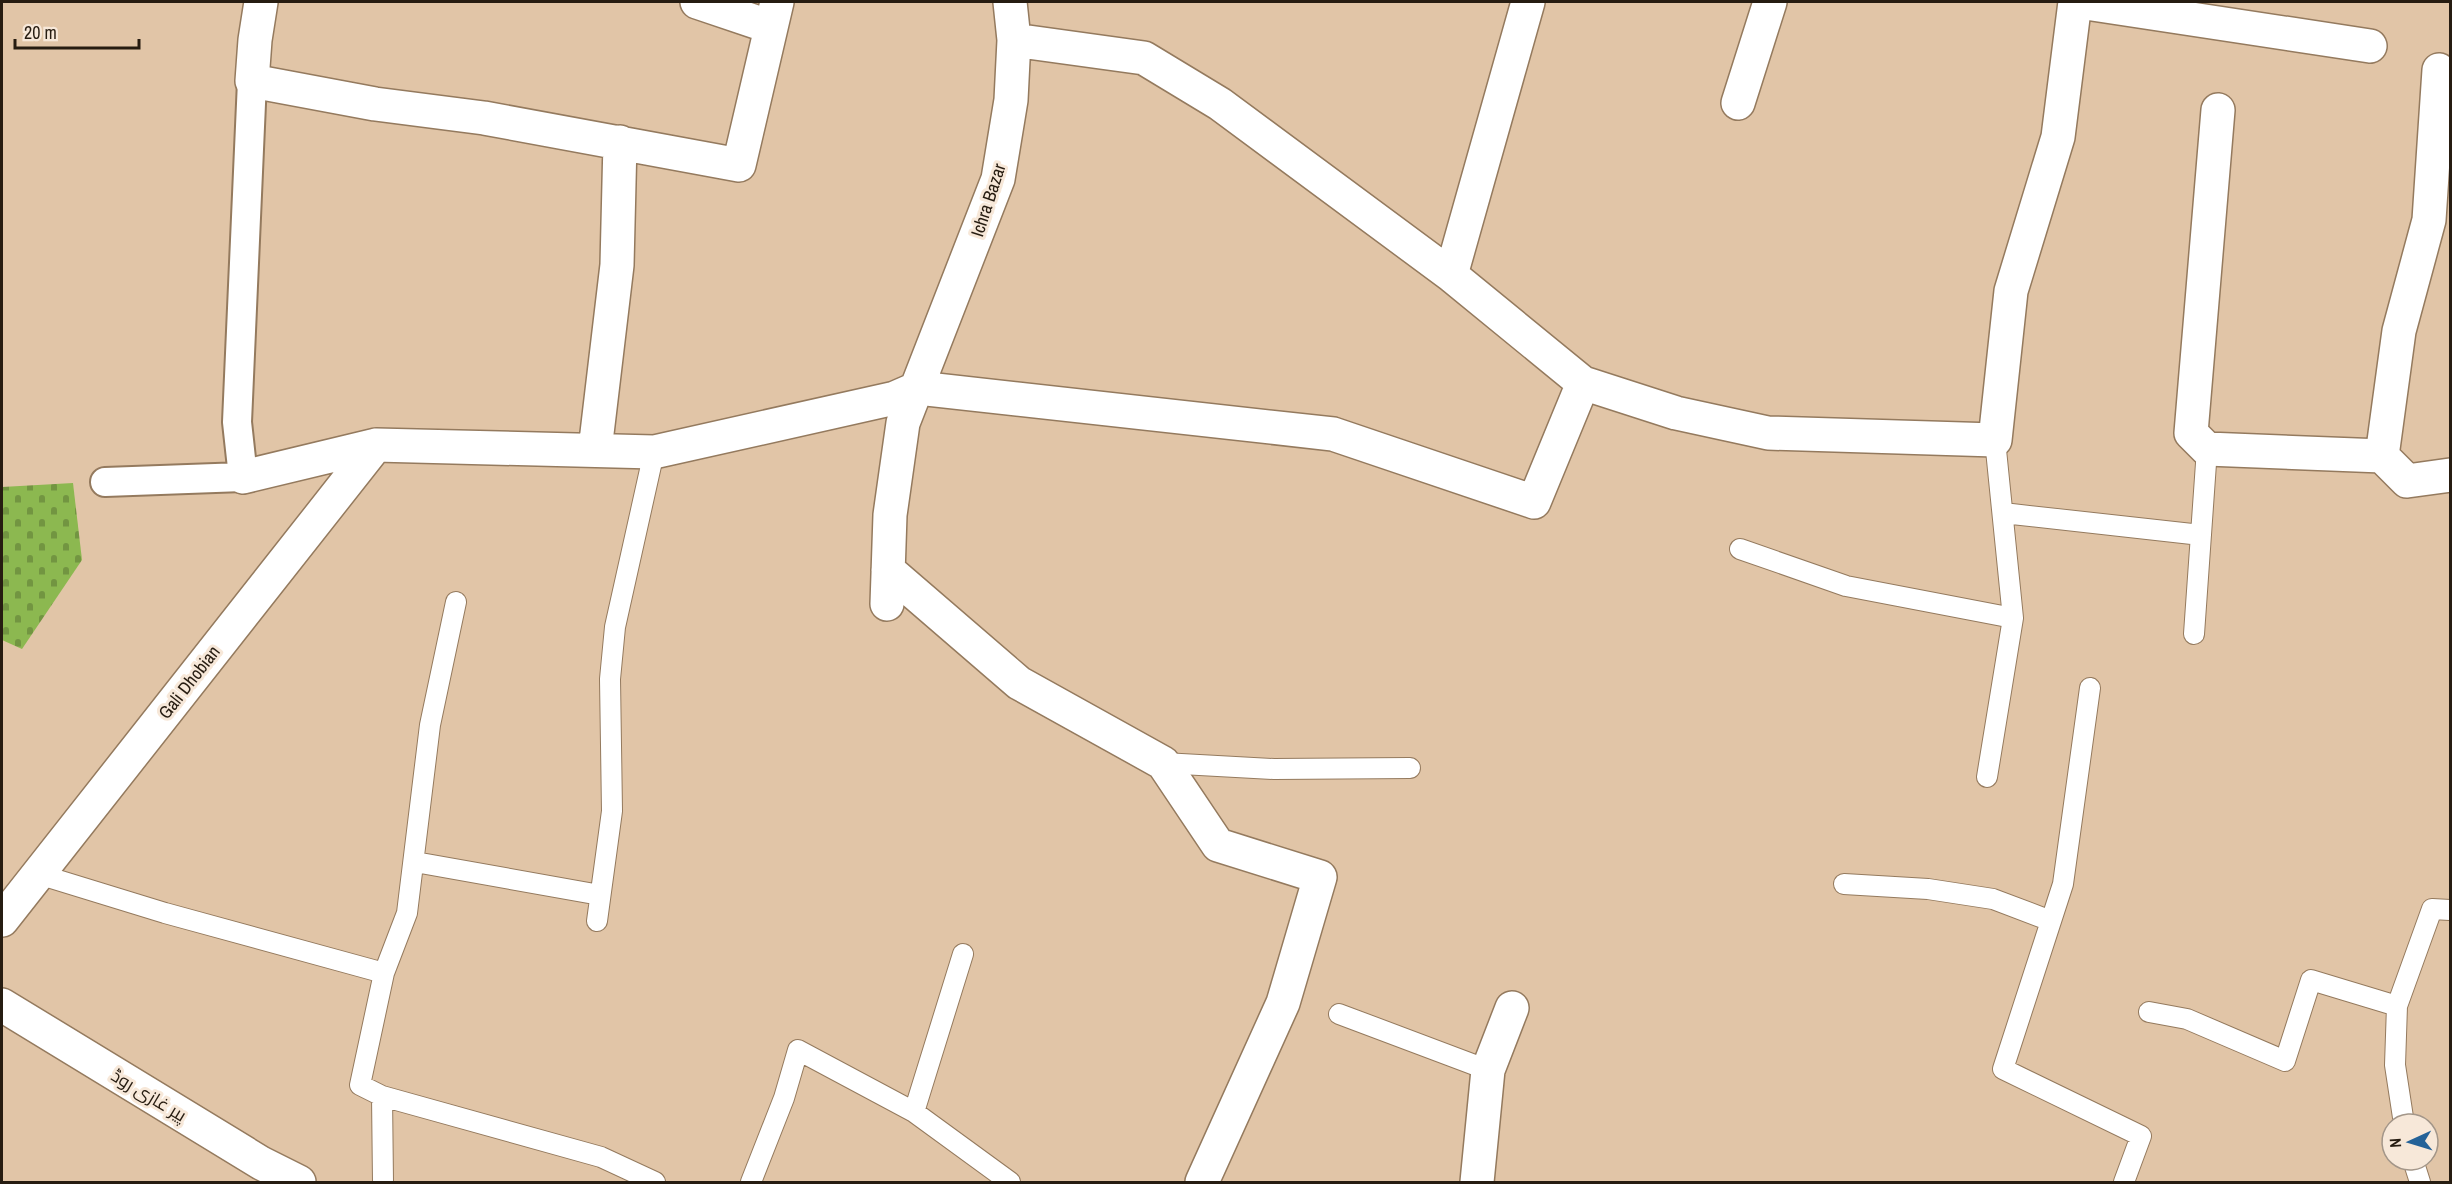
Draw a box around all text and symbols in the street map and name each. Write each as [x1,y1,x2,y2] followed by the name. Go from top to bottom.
[15,12,140,50] scale bar
[24,20,57,45] text: 20 m
[964,160,1012,240] street label: Ichra Bazar
[152,640,226,724] street label: Gali Dhobian
[107,1063,192,1127] street label: پیر غازی روڈ
[2380,1112,2440,1172] north arrow
[2384,1138,2406,1149] text: N

